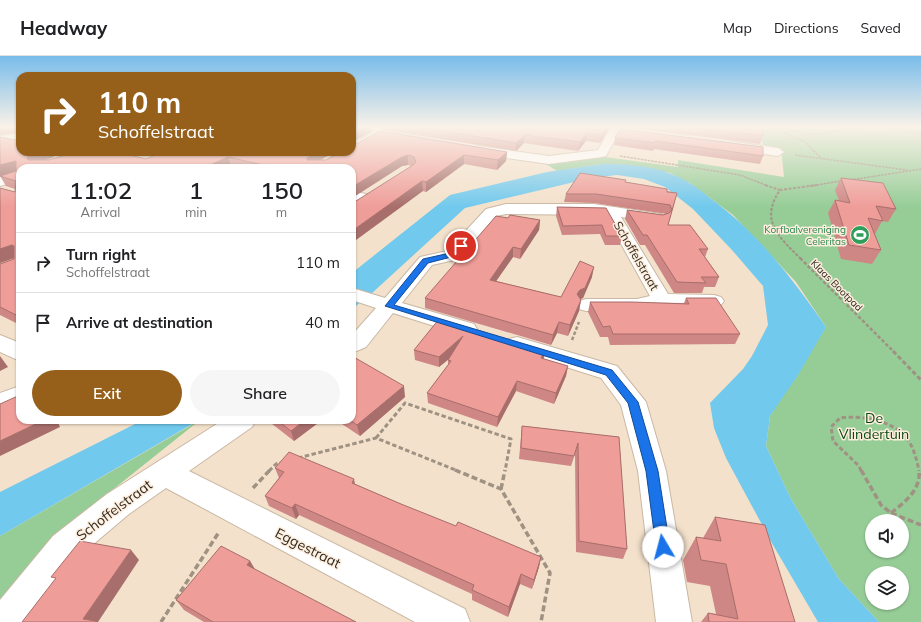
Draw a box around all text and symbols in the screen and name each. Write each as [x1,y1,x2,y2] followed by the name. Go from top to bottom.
[20,16,107,40] text: Headway
[723,19,752,37] text: Map
[774,19,839,37] text: Directions
[861,19,901,37] text: Saved
[98,85,181,120] text: 110 m
[32,88,84,140] icon: right
[98,120,214,143] text: Schoffelstraat
[69,175,132,205] text: 11:02
[189,175,203,205] text: 1
[260,175,303,205] text: 150
[81,204,120,220] text: Arrival
[185,204,207,220] text: min
[276,204,287,220] text: m
[611,218,662,293] street label: Schoffelstraat
[764,223,846,248] place label: Korfbalvereniging Celeritas
[849,224,871,246] sports icon: Korfbalvereniging Celeritas
[444,229,478,263] pin
[450,235,472,257] icon: arrive
[66,245,136,264] text: Turn right
[32,252,54,274] icon: right
[296,253,340,272] text: 110 m
[808,257,865,314] street label: Klaas Bootpad
[66,264,150,280] text: Schoffelstraat
[32,312,54,334] icon: arrive
[66,313,213,332] text: Arrive at destination
[305,313,340,332] text: 40 m
[32,370,182,416] button: Exit
[190,370,340,416] button: Share
[839,409,909,443] park label: De Vlindertuin
[73,476,156,544] street label: Schoffelstraat
[865,514,909,610] map controls
[865,514,909,558] button: sound
[272,524,344,572] street label: Eggestraat
[642,526,684,568] position arrow
[865,566,909,610] button: layers

